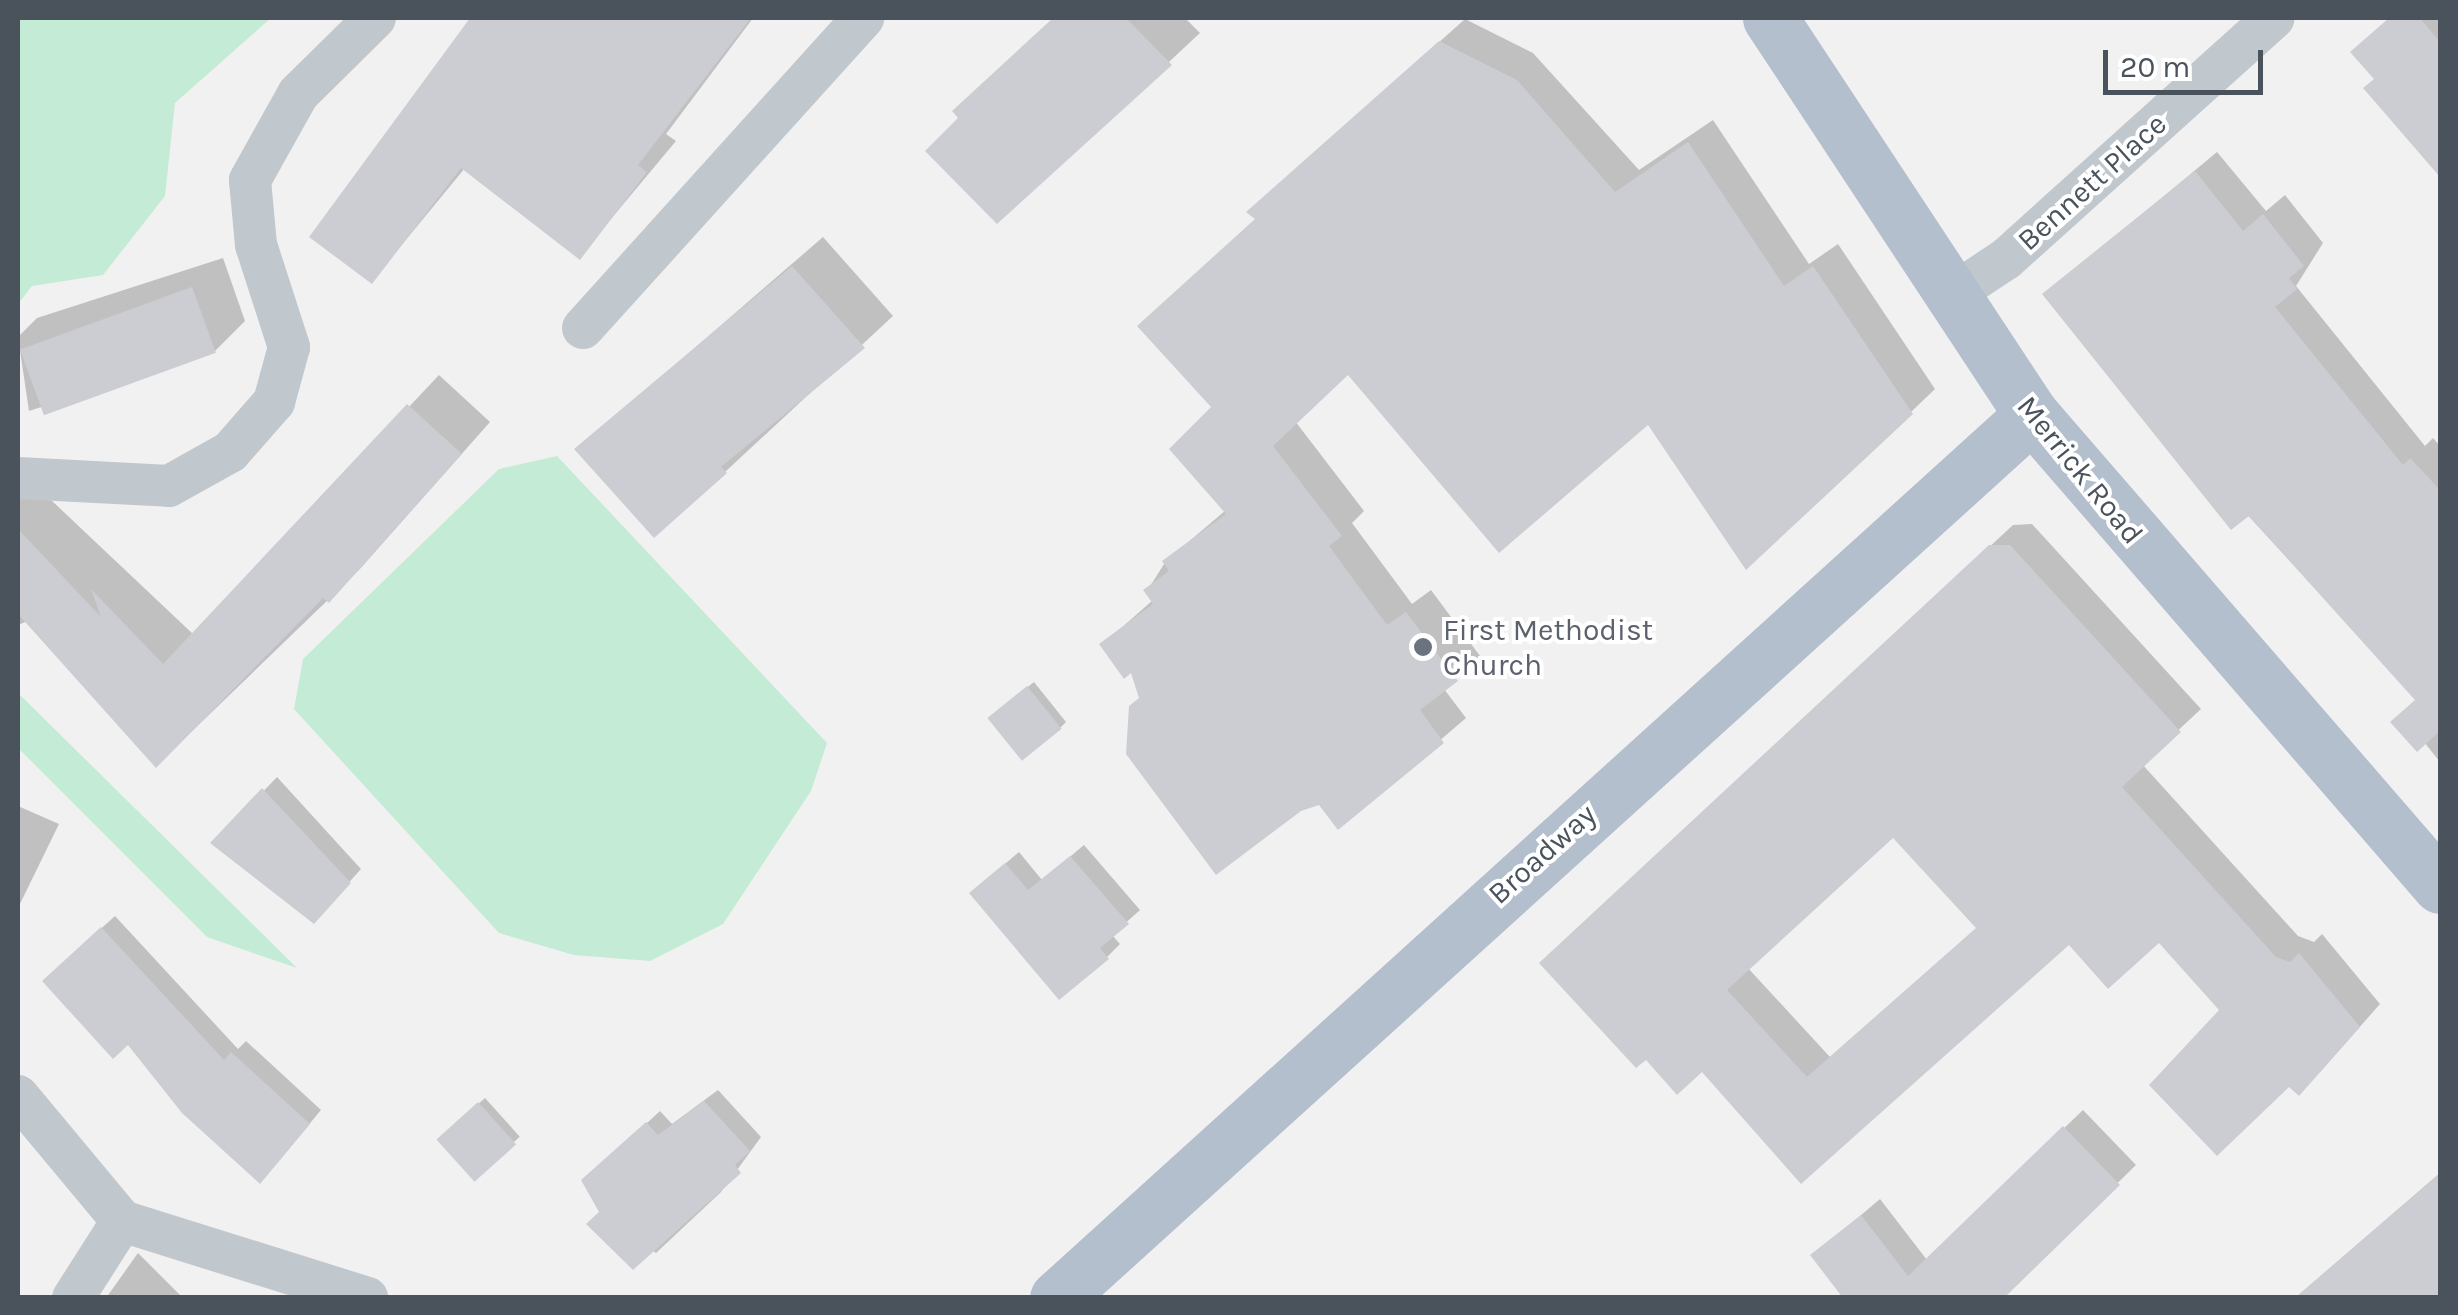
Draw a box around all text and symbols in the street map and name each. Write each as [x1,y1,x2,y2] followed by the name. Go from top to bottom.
[2108,30,2268,92] scale bar
[2120,49,2190,85] text: 20 m
[2010,106,2174,258] street label: Bennett Place
[2009,389,2151,551] street label: Merrick Road
[1443,612,1653,682] place label: First Methodist Church
[1412,636,1434,658] marker: First Methodist Church
[1481,796,1603,912] street label: Broadway

